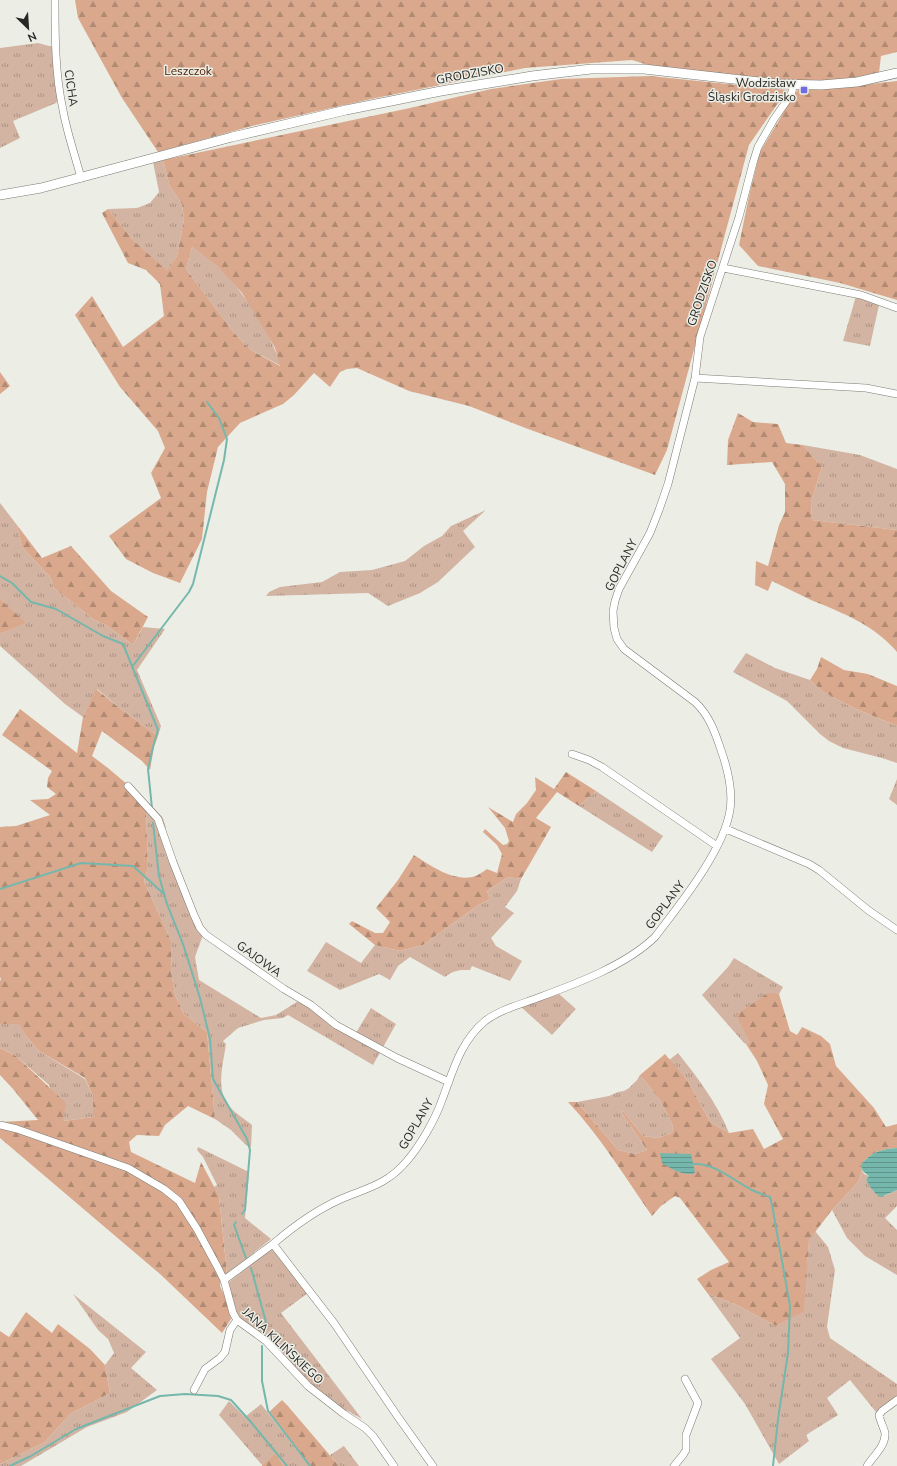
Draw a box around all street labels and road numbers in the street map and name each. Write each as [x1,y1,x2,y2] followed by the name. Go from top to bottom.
[435,60,505,88] street label: GRODZISKO
[60,69,82,108] street label: CICHA
[683,258,721,328] street label: GRODZISKO
[601,535,641,594] street label: GOPLANY
[642,877,689,932] street label: GOPLANY
[233,937,285,981] street label: GAJOWA
[395,1095,437,1152] street label: GOPLANY
[238,1304,327,1388] street label: JANA KILIŃSKIEGO

